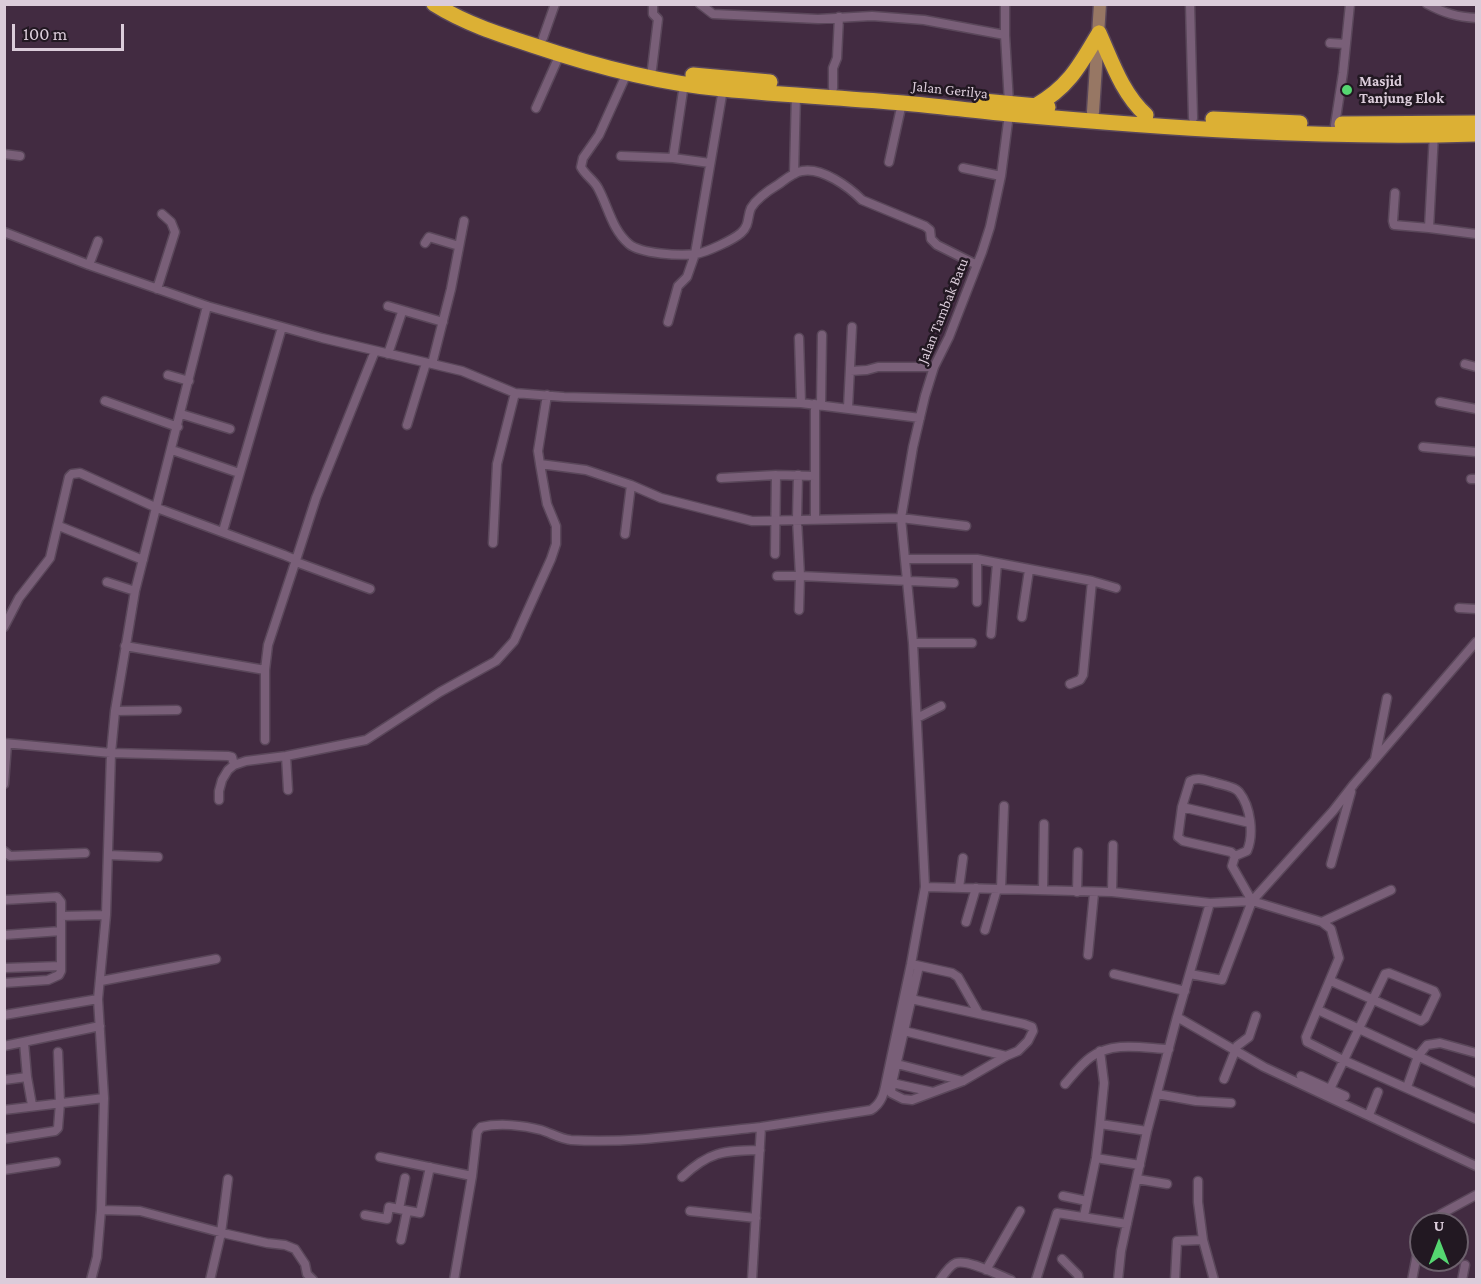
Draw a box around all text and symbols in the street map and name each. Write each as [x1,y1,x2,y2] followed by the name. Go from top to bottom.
[15,12,128,50] scale bar
[23,24,67,44] text: 100 m
[1359,72,1444,107] place label: Masjid Tanjung Elok
[911,77,989,103] street label: Jalan Gerilya
[1340,83,1354,97] marker: Masjid Tanjung Elok
[914,255,972,367] street label: Jalan Tambak Batu
[1409,1212,1469,1272] north arrow
[1434,1217,1444,1234] text: U

